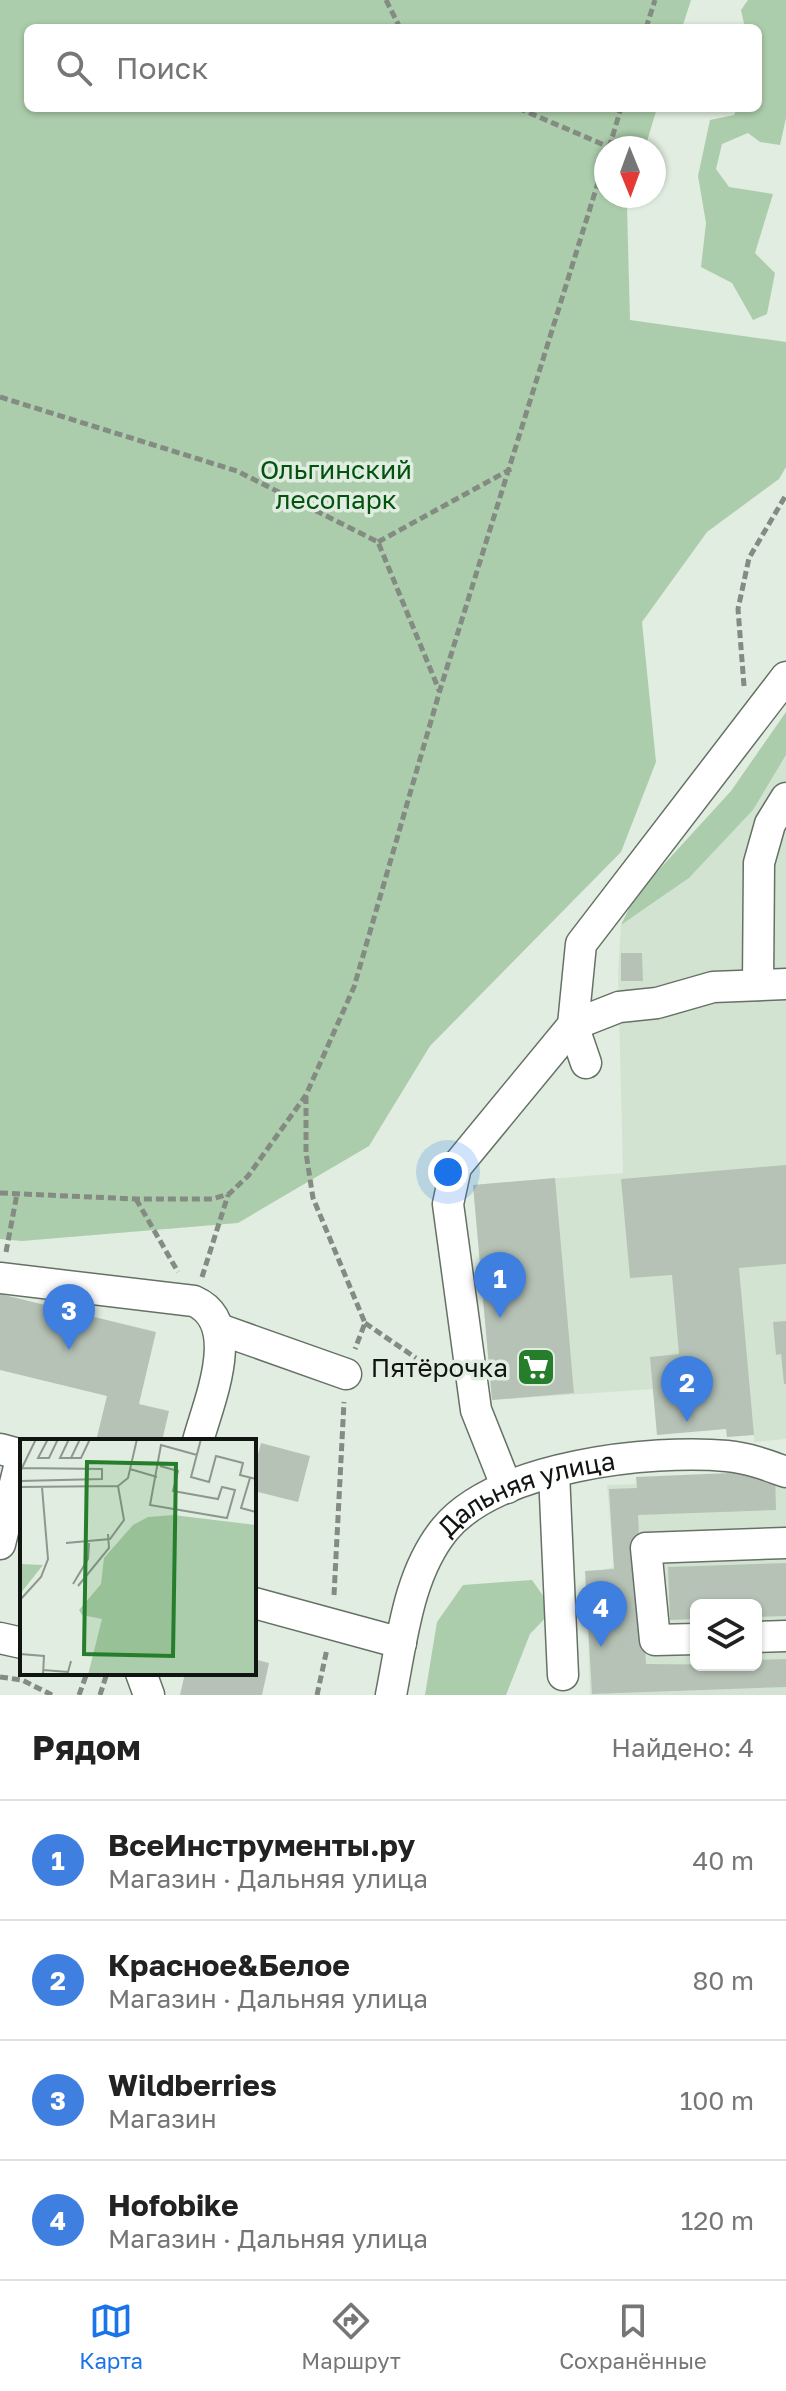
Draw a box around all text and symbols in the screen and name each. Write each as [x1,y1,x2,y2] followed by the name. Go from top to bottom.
[24,24,762,112] search box
[52,46,96,90] icon: search
[116,50,208,86] text: Поиск
[594,136,666,208] north arrow
[260,454,412,515] park label: Ольгинский лесопарк
[428,1152,468,1192] your location
[474,1252,526,1318] pin: 1
[43,1284,95,1350] pin: 3
[515,1346,557,1388] supermarket icon: Пятёрочка
[371,1352,508,1383] place label: Пятёрочка
[661,1356,713,1422] pin: 2
[20,1439,256,1675] inset map
[431,1444,617,1542] street label: Дальняя улица
[575,1581,627,1647] pin: 4
[690,1599,762,1671] map controls
[690,1599,762,1671] button: layers
[32,1727,141,1767] text: Рядом
[611,1732,754,1763] text: Найдено: 4
[108,1827,415,1863] text: ВсеИнструменты.ру
[51,1845,65,1876] text: 1
[693,1845,754,1876] text: 40 m
[108,1863,428,1894] text: Магазин · Дальняя улица
[108,1947,350,1983] text: Красное&Белое
[50,1965,66,1996] text: 2
[693,1965,754,1996] text: 80 m
[108,1983,428,2014] text: Магазин · Дальняя улица
[108,2067,277,2103] text: Wildberries
[50,2085,66,2116] text: 3
[680,2085,754,2116] text: 100 m
[108,2103,217,2134] text: Магазин
[108,2187,239,2223] text: Hofobike
[50,2205,66,2236] text: 4
[681,2205,754,2236] text: 120 m
[108,2223,428,2254] text: Магазин · Дальняя улица
[79,2299,143,2374] tab: Карта
[301,2299,401,2374] tab: Маршрут
[559,2299,707,2374] tab: Сохранённые

